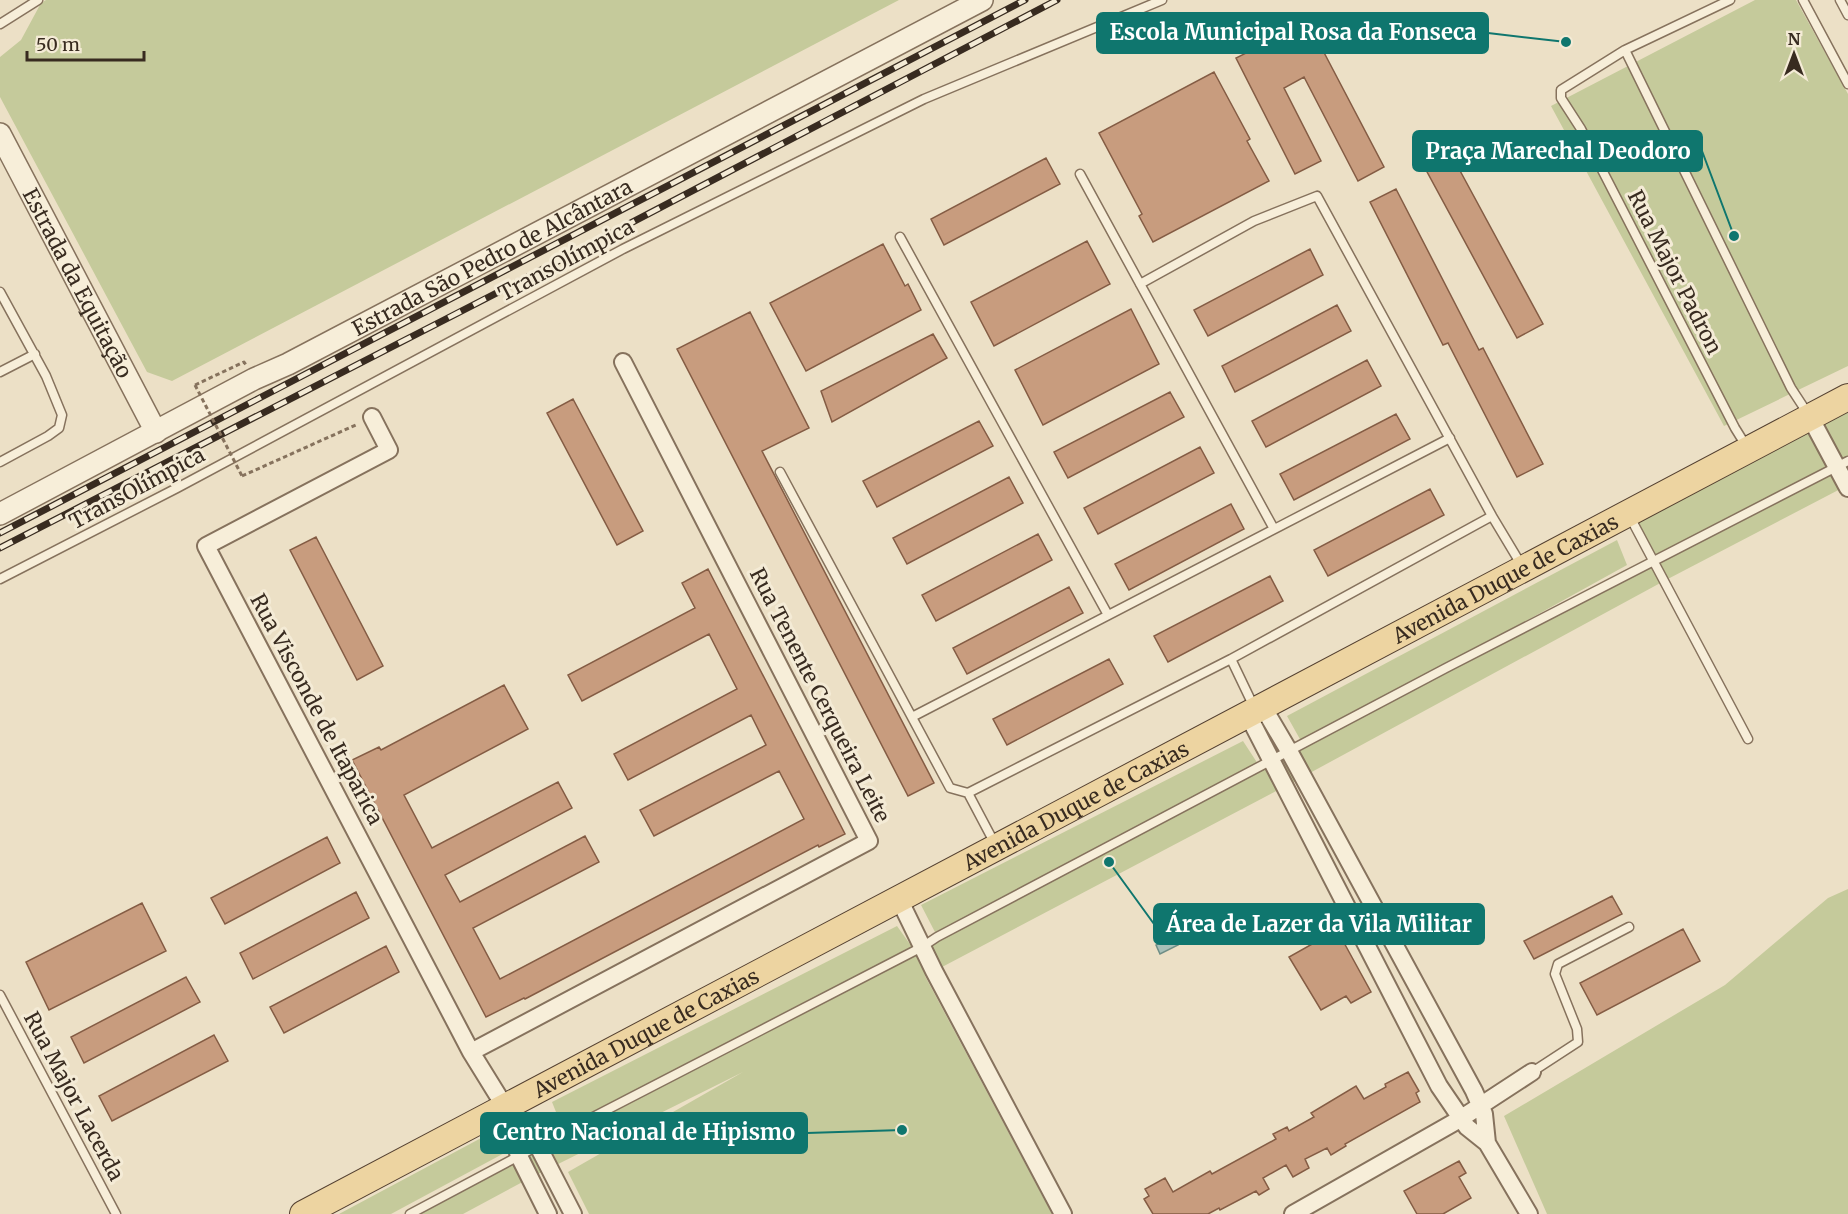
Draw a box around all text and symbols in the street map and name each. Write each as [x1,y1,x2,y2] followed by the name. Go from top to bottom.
[1097,13,1488,53] callout: Escola Municipal Rosa da Fonseca
[1109,18,1477,46] text: Escola Municipal Rosa da Fonseca
[27,24,144,62] scale bar
[1764,24,1824,84] north arrow
[1788,29,1801,49] text: N
[36,33,80,56] text: 50 m
[1413,131,1702,171] callout: Praça Marechal Deodoro
[1425,137,1691,165] text: Praça Marechal Deodoro
[347,173,637,342] street label: Estrada São Pedro de Alcântara
[17,183,139,382] street label: Estrada da Equitação
[1622,185,1728,359] street label: Rua Major Padron
[494,213,638,307] street label: TransOlímpica
[65,441,209,535] street label: TransOlímpica
[1387,507,1623,649] street label: Avenida Duque de Caxias
[744,563,896,827] street label: Rua Tenente Cerqueira Leite
[245,589,389,829] street label: Rua Visconde de Itaparica
[957,735,1193,877] street label: Avenida Duque de Caxias
[1154,904,1484,944] callout: Área de Lazer da Vila Militar
[1165,909,1472,938] text: Área de Lazer da Vila Militar
[528,962,764,1104] street label: Avenida Duque de Caxias
[18,1007,130,1185] street label: Rua Major Lacerda
[481,1113,807,1153] callout: Centro Nacional de Hipismo
[493,1118,795,1146] text: Centro Nacional de Hipismo

